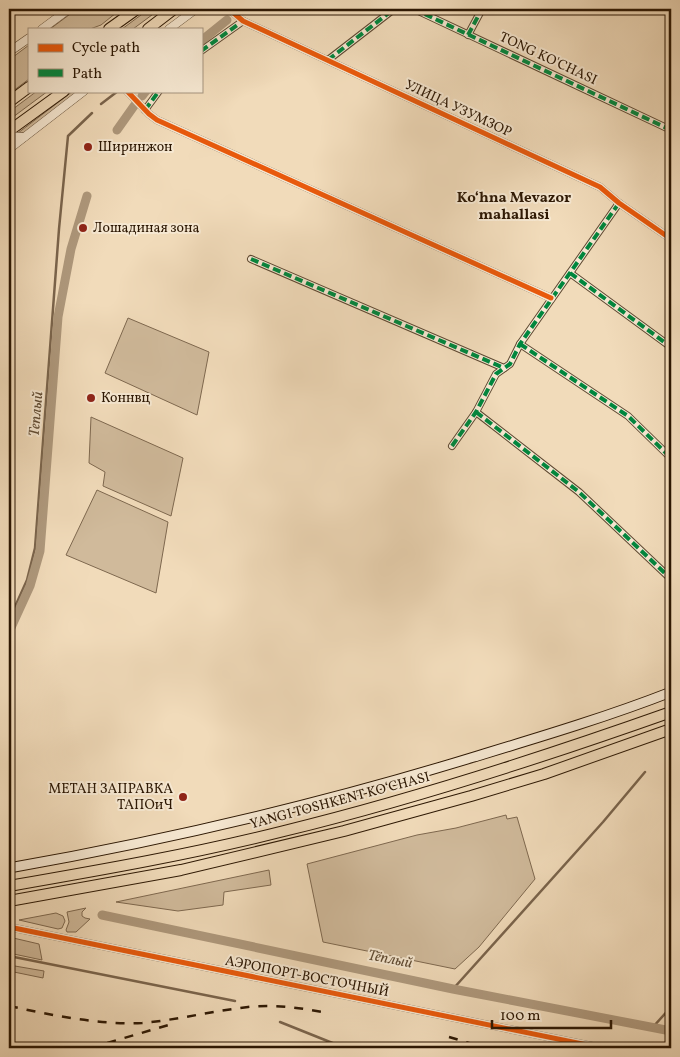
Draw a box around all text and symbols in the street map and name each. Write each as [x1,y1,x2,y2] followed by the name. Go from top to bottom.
[28,28,202,92] legend
[496,28,600,90] street label: TONG KO'CHASI
[72,38,140,59] text: Cycle path
[72,64,102,85] text: Path
[401,76,515,142] street label: УЛИЦА УЗУМЗОР
[98,138,173,157] place label: Ширинжон
[82,141,94,153] marker: Ширинжон
[457,188,571,226] district label: Koʻhna Mevazor mahallasi
[93,219,200,238] place label: Лошадиная зона
[77,222,89,234] marker: Лошадиная зона
[101,389,151,408] place label: Коннвц
[25,390,49,437] water label: Теплый
[85,392,97,404] marker: Коннвц
[248,768,432,834] street label: YANGI TOSHKENT KO‘CHASI
[48,780,173,815] place label: МЕТАН ЗАПРАВКА ТАПОиЧ
[177,791,189,803] marker: МЕТАН ЗАПРАВКА ТАПОиЧ
[366,945,415,975] water label: Тёплый
[223,951,391,1002] street label: АЭРОПОРТ-ВОСТОЧНЫЙ
[492,997,611,1029] scale bar
[500,1006,540,1027] text: 100 m

